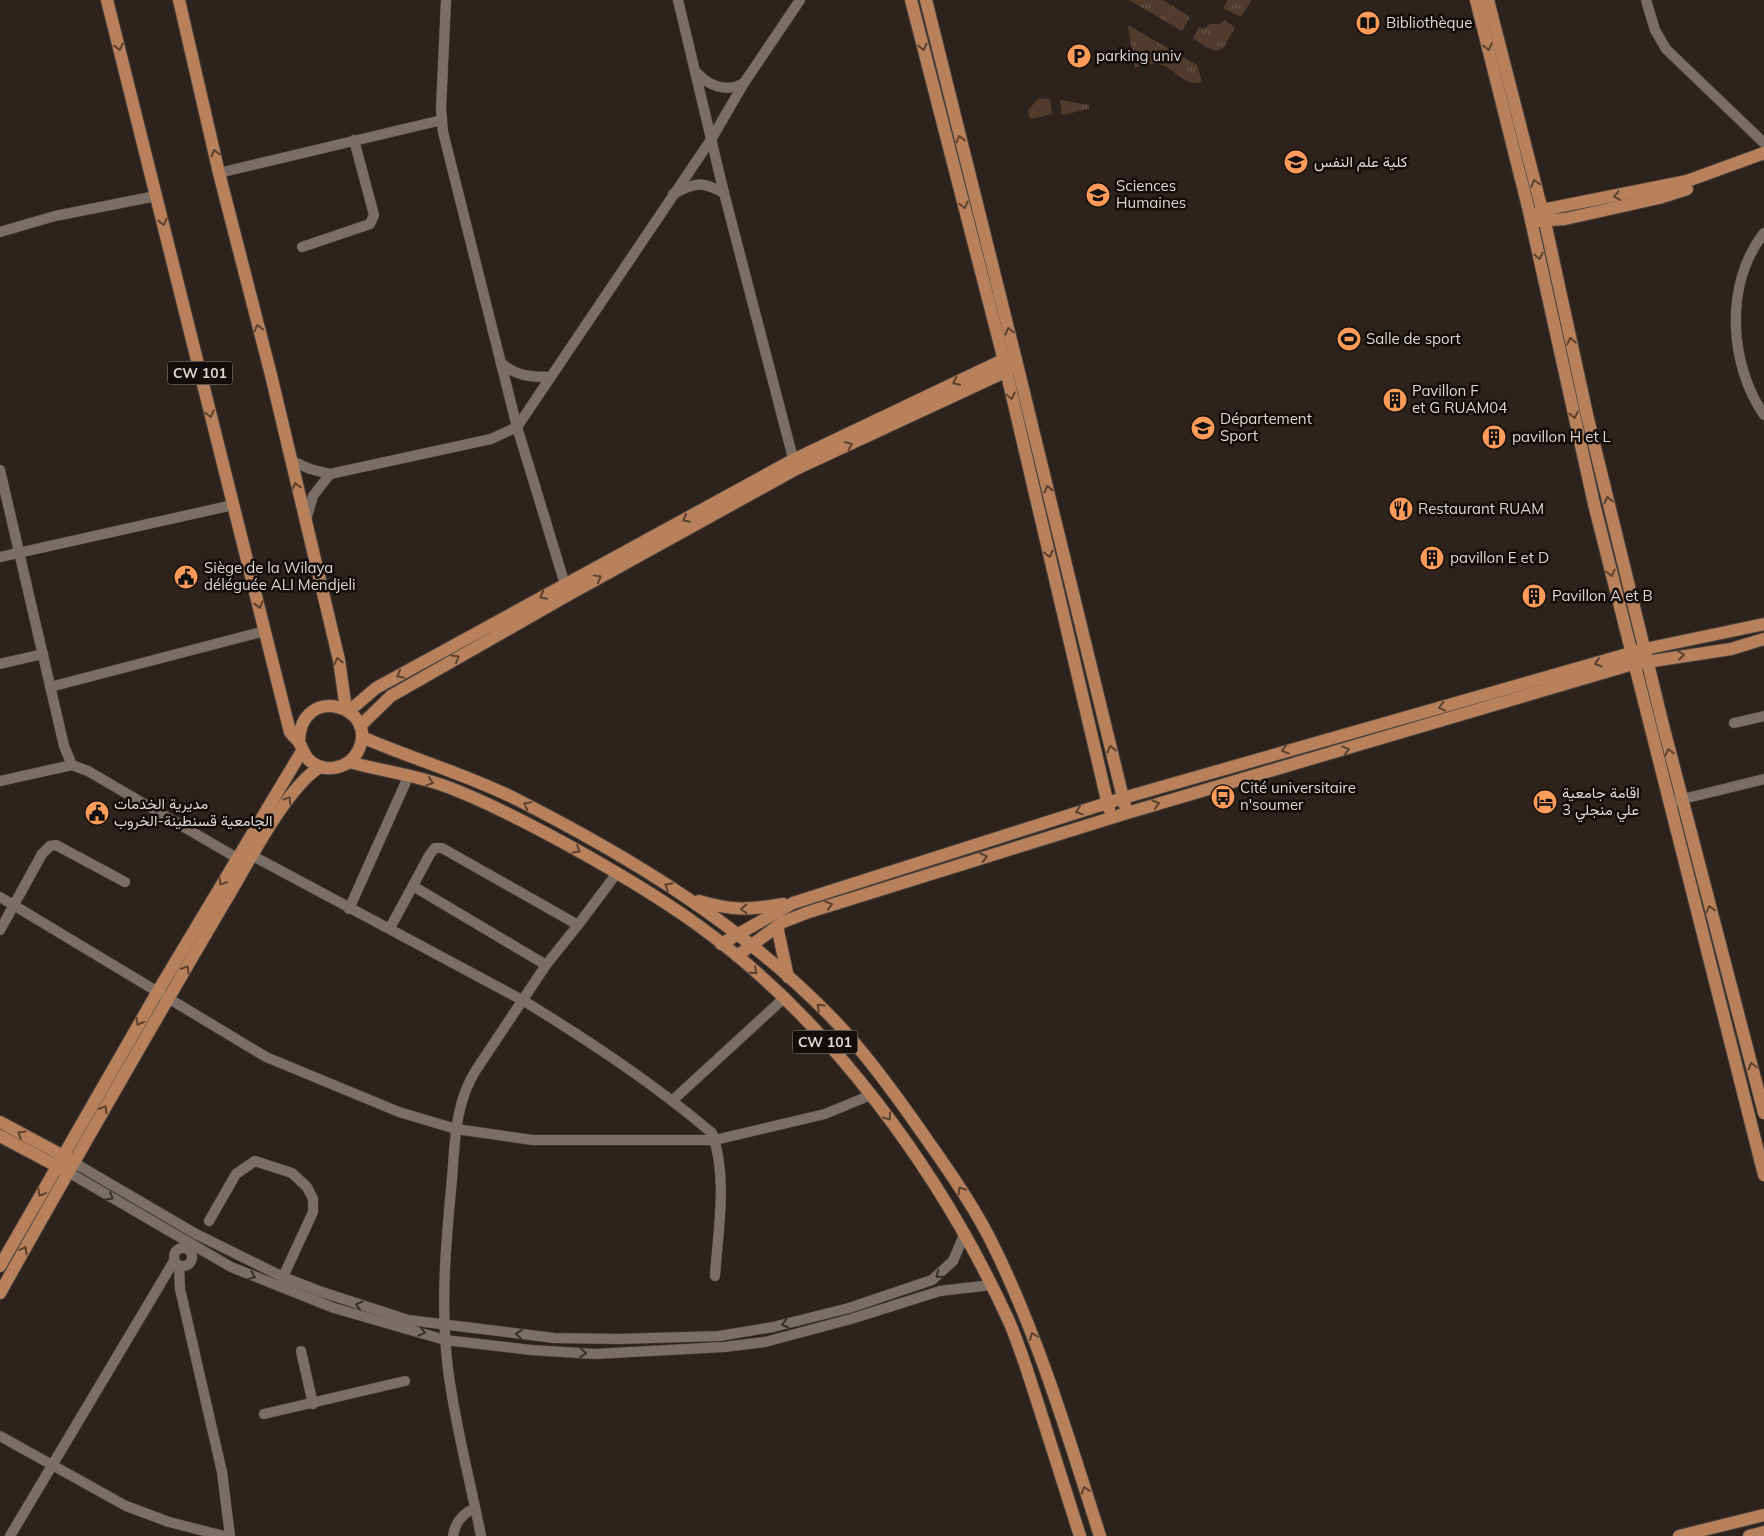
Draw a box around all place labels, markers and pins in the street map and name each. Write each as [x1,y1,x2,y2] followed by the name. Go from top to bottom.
[1355,10,1381,36] library icon: Bibliothèque
[1386,13,1472,32] place label: Bibliothèque
[1066,43,1092,69] parking icon: parking univ
[1096,46,1182,65] place label: parking univ
[1283,149,1309,175] school or university icon: كلية علم النفس
[1314,152,1408,172] place label: كلية علم النفس
[1116,176,1186,212] place label: Sciences Humaines
[1085,182,1111,208] school or university icon: Sciences Humaines
[1336,326,1362,352] sports icon: Salle de sport
[1366,329,1461,348] place label: Salle de sport
[1412,381,1507,417] place label: Pavillon F et G RUAM04
[1382,387,1408,413] building icon: Pavillon F et G RUAM04
[1220,409,1312,445] place label: Département Sport
[1190,415,1216,441] school or university icon: Département Sport
[1481,424,1507,450] building icon: pavillon H et L
[1512,427,1611,446] place label: pavillon H et L
[1388,496,1414,522] restaurant icon: Restaurant RUAM
[1418,499,1544,518] place label: Restaurant RUAM
[1419,545,1445,571] building icon: pavillon E et D
[1450,548,1549,567] place label: pavillon E et D
[204,558,356,594] place label: Siège de la Wilaya déléguée ALI Mendjeli
[173,564,199,590] public building icon: Siège de la Wilaya déléguée ALI Mendjeli
[1521,583,1547,609] building icon: Pavillon A et B
[1552,586,1653,605] place label: Pavillon A et B
[1240,778,1356,814] place label: Cité universitaire n'soumer
[1562,783,1640,823] place label: اقامة جامعية علي منجلي 3
[1210,784,1236,810] bus stop icon: Cité universitaire n'soumer
[1532,789,1558,815] hotel icon: اقامة جامعية علي منجلي 3
[114,794,272,830] place label: مديرية الخدمات الجامعية قسنطينة-الخروب
[84,800,110,826] public building icon: مديرية الخدمات الجامعية قسنطينة-الخروب

